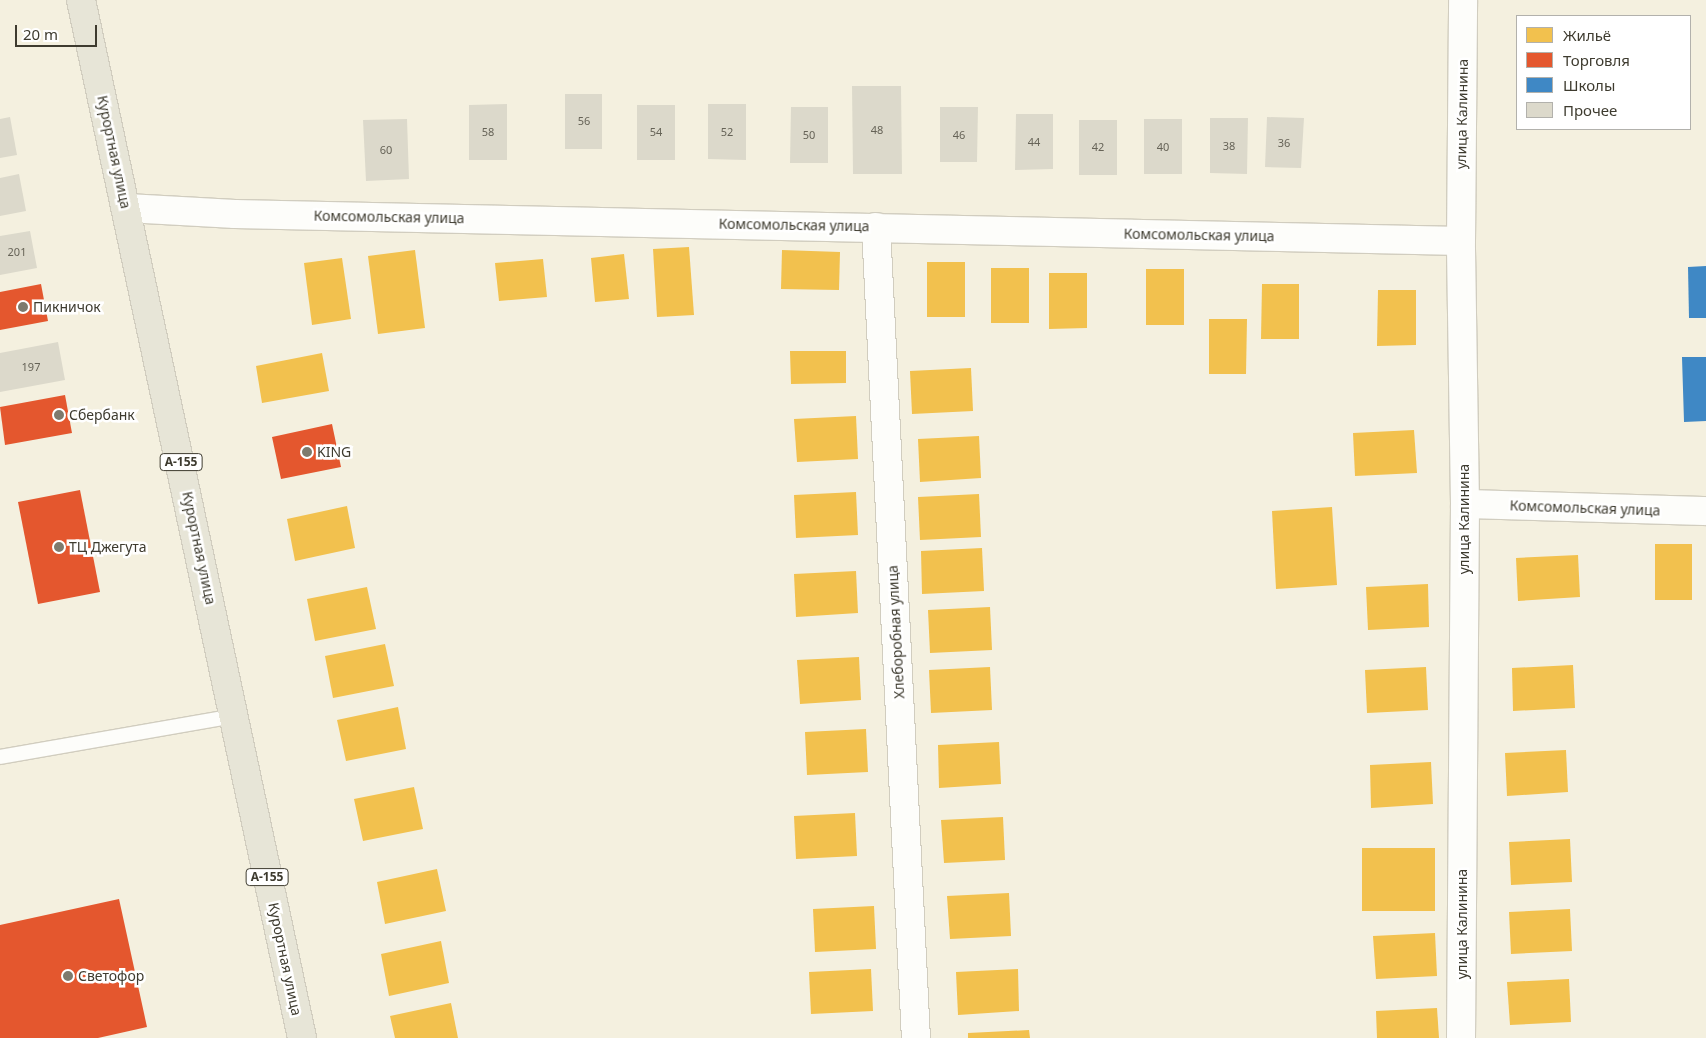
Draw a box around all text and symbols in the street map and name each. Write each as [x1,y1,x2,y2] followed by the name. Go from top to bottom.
[18,15,100,47] scale bar
[1516,15,1691,130] legend
[23,24,58,44] text: 20 m
[1563,25,1611,45] text: Жильё
[1563,50,1630,70] text: Торговля
[1453,59,1471,169] street label: улица Калинина
[1563,75,1615,95] text: Школы
[94,94,134,210] street label: Курортная улица
[1563,100,1617,120] text: Прочее
[578,114,590,128] house number: 56
[871,123,883,137] house number: 48
[482,125,494,139] house number: 58
[650,125,662,139] house number: 54
[721,125,733,139] house number: 52
[803,128,815,142] house number: 50
[953,128,965,142] house number: 46
[1028,135,1040,149] house number: 44
[1278,136,1290,150] house number: 36
[1223,139,1235,153] house number: 38
[1092,140,1104,154] house number: 42
[1157,140,1169,154] house number: 40
[380,143,392,157] house number: 60
[313,207,465,227] street label: Комсомольская улица
[718,215,870,235] street label: Комсомольская улица
[1123,225,1275,245] street label: Комсомольская улица
[8,245,26,259] house number: 201
[33,299,101,315] place label: Пикничок
[17,301,29,313] marker: Пикничок
[22,360,40,374] house number: 197
[69,407,135,423] place label: Сбербанк
[53,409,65,421] marker: Сбербанк
[317,444,351,460] place label: KING
[301,446,313,458] marker: KING
[158,452,204,472] road number: А-155
[1456,464,1472,574] street label: улица Калинина
[179,490,219,606] street label: Курортная улица
[1509,497,1661,519] street label: Комсомольская улица
[69,539,147,555] place label: ТЦ Джегута
[53,541,65,553] marker: ТЦ Джегута
[884,565,908,699] street label: Хлеборобная улица
[244,868,290,886] road number: А-155
[1454,869,1470,979] street label: улица Калинина
[265,901,305,1017] street label: Курортная улица
[78,968,144,984] place label: Светофор
[62,970,74,982] marker: Светофор

